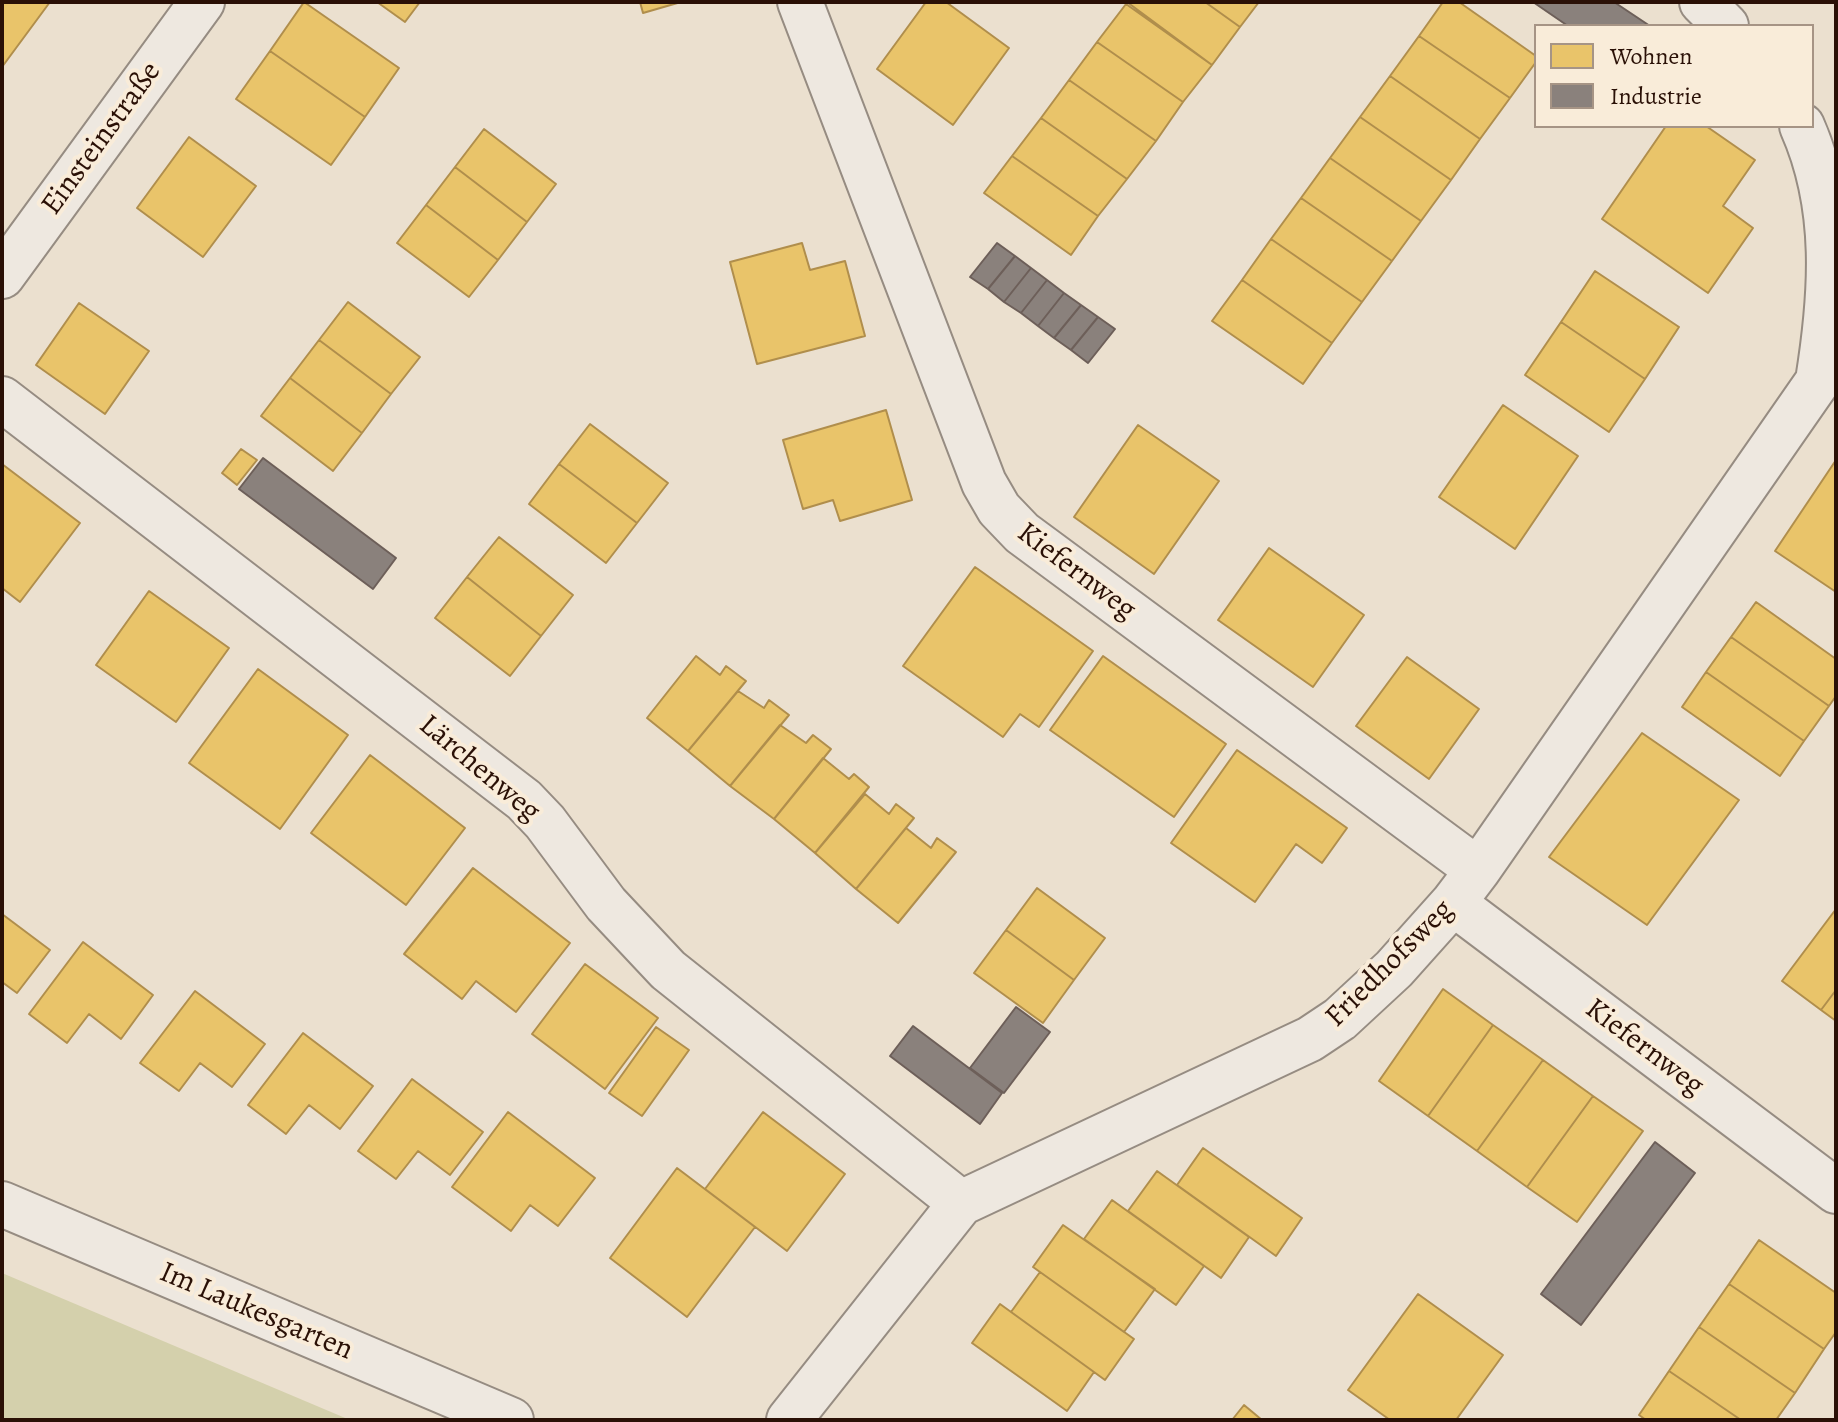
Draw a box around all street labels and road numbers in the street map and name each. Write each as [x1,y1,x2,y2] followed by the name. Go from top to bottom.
[34,55,170,223] street label: Einsteinstraße
[1009,516,1143,628] street label: Kiefernweg
[411,708,547,830] street label: Lärchenweg
[1319,893,1461,1035] street label: Friedhofsweg
[1577,992,1711,1104] street label: Kiefernweg
[154,1255,358,1369] street label: Im Laukesgarten

